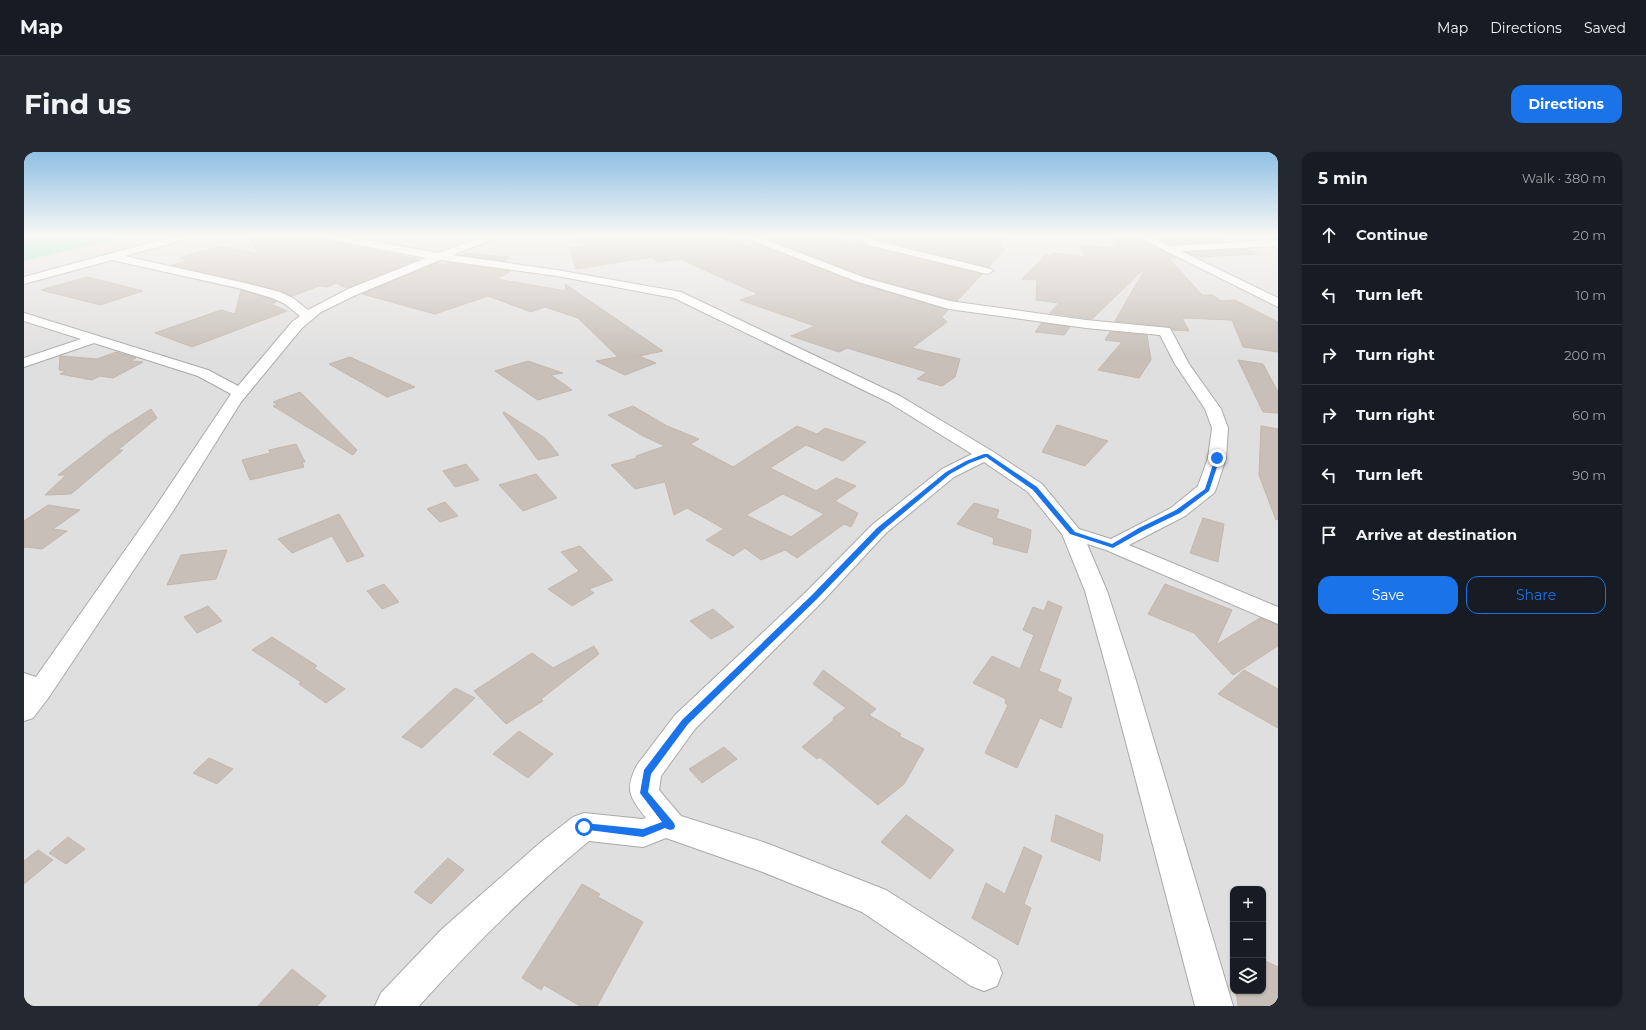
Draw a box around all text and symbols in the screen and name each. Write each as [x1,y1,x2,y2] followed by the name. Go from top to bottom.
[20,16,63,39] text: Map
[1437,19,1468,37] text: Map
[1490,19,1562,37] text: Directions
[1584,19,1626,37] text: Saved
[1511,85,1622,123] button: Directions
[24,87,131,121] text: Find us
[1318,168,1368,188] text: 5 min
[1522,170,1606,186] text: Walk · 380 m
[1318,224,1340,246] icon: ahead
[1356,225,1428,244] text: Continue
[1573,227,1606,243] text: 20 m
[1318,284,1340,306] icon: left
[1356,285,1423,304] text: Turn left
[1576,287,1606,303] text: 10 m
[1318,344,1340,366] icon: right
[1356,345,1435,364] text: Turn right
[1564,347,1606,363] text: 200 m
[1318,404,1340,426] icon: right
[1356,405,1435,424] text: Turn right
[1572,407,1606,423] text: 60 m
[1208,449,1226,467] route end
[1318,464,1340,486] icon: left
[1356,465,1423,484] text: Turn left
[1572,467,1606,483] text: 90 m
[1318,524,1340,546] icon: arrive
[1356,525,1517,544] text: Arrive at destination
[1318,576,1458,614] button: Save
[1466,576,1606,614] button: Share
[575,818,593,836] route start
[1230,886,1266,994] map controls
[1230,886,1266,922] button: +
[1230,922,1266,958] button: −
[1230,958,1266,994] button: layers

